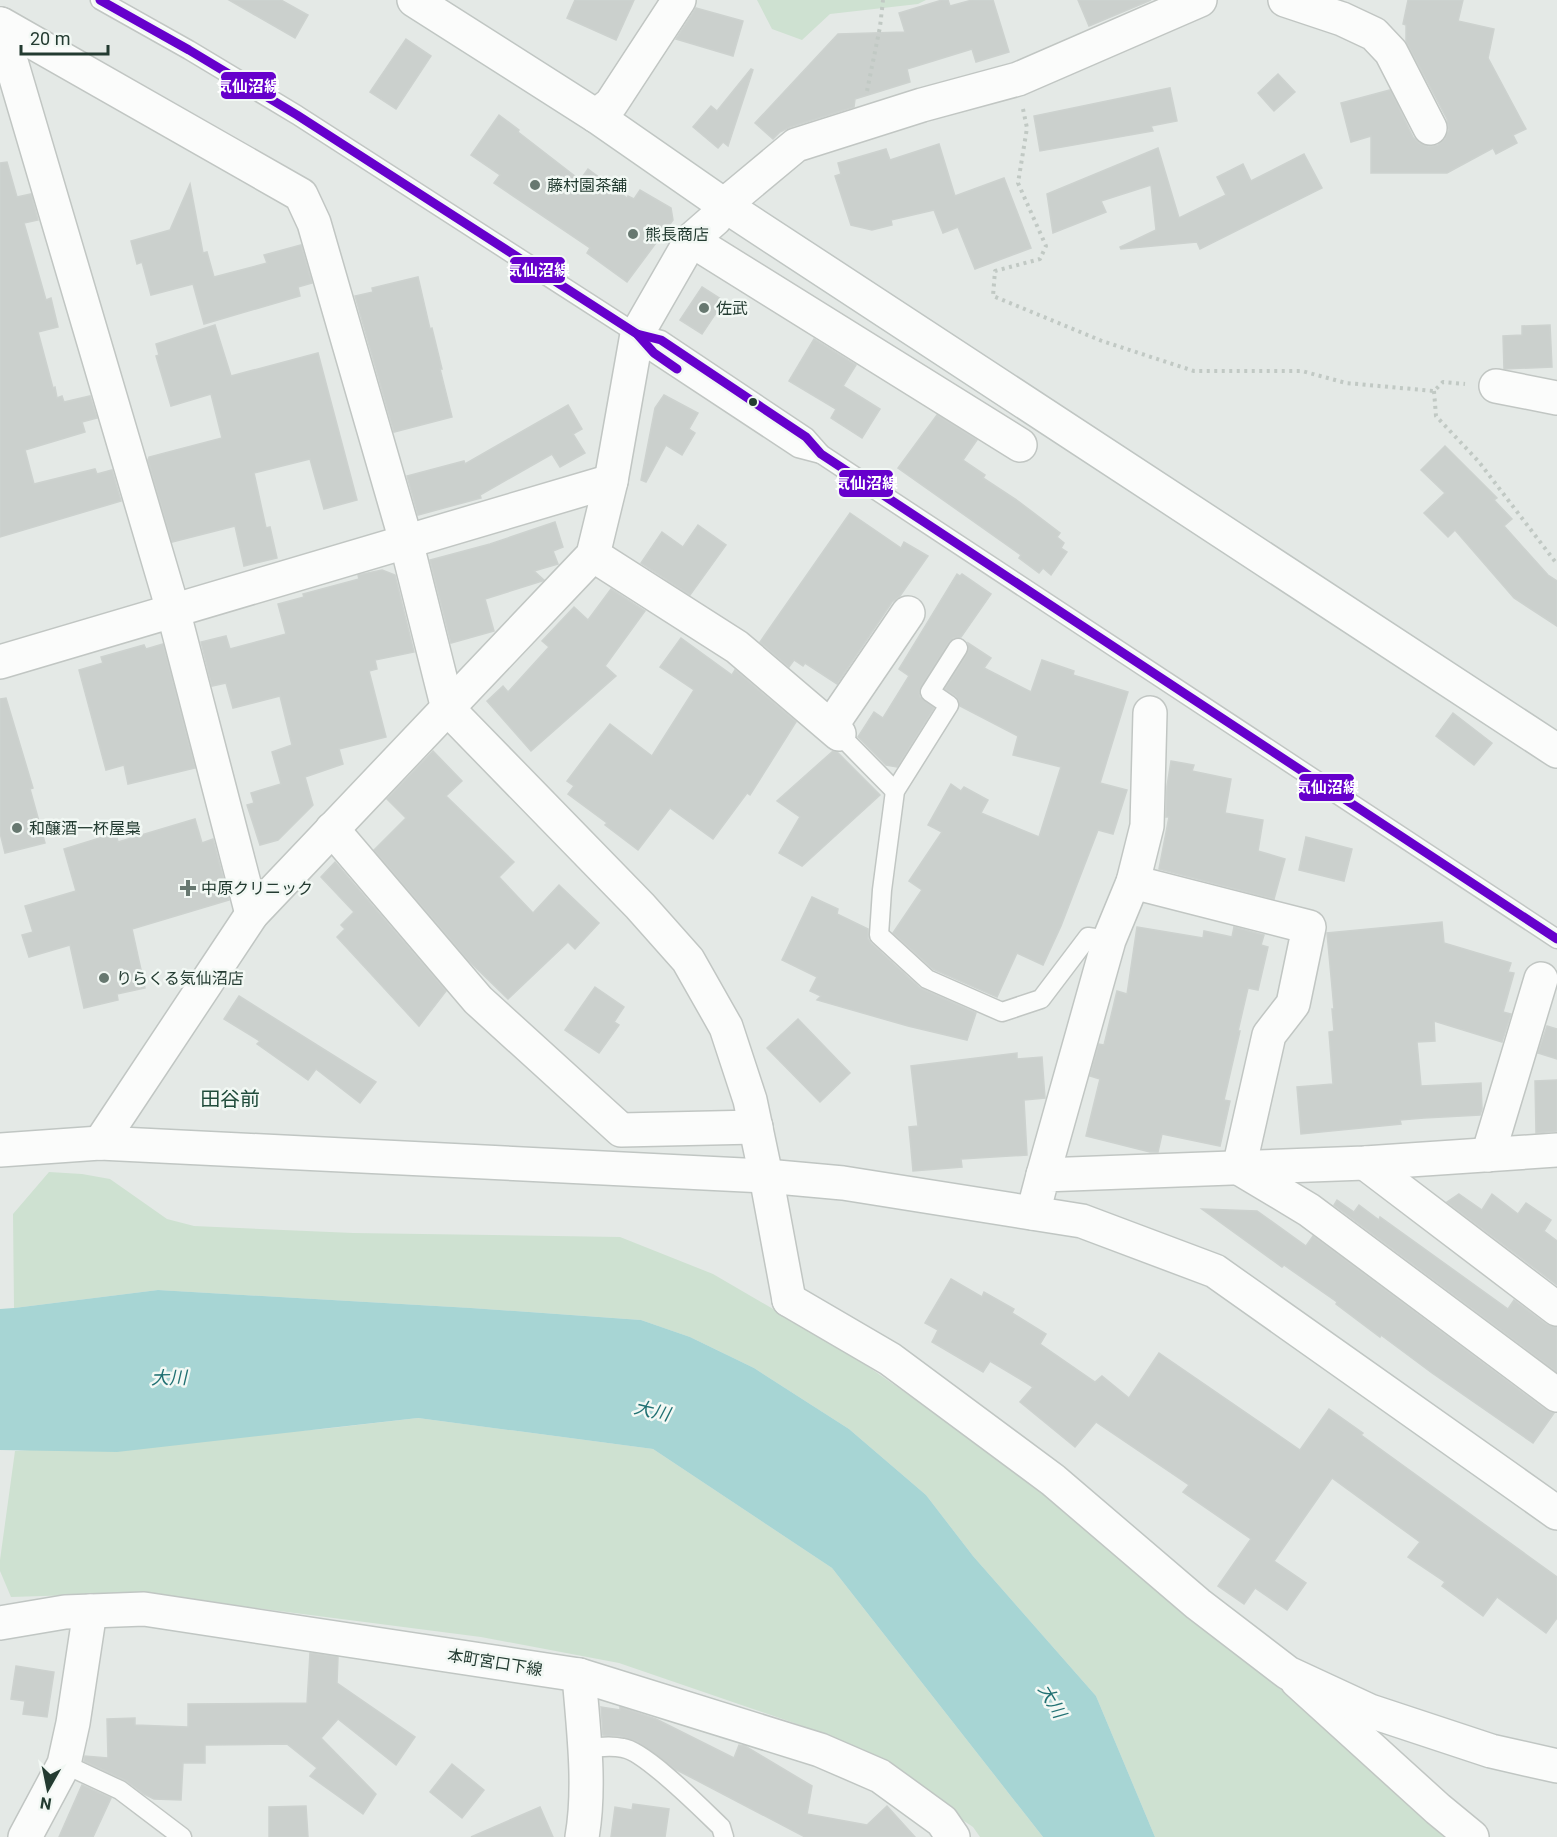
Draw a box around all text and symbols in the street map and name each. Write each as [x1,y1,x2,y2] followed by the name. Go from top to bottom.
[21,18,108,56] scale bar
[30,28,70,49] text: 20 m
[220,71,277,100] line badge: 気仙沼線
[216,77,280,96] text: 気仙沼線
[547,176,627,195] place label: 藤村園茶舗
[528,178,542,192] marker: 藤村園茶舗
[645,225,709,244] place label: 熊長商店
[626,227,640,241] marker: 熊長商店
[509,256,566,284] line badge: 気仙沼線
[506,261,570,280] text: 気仙沼線
[716,299,748,318] place label: 佐武
[697,301,711,315] marker: 佐武
[747,396,759,408] unlabelled marker
[838,469,894,498] line badge: 気仙沼線
[834,474,898,493] text: 気仙沼線
[1298,773,1355,802] line badge: 気仙沼線
[1295,778,1359,797] text: 気仙沼線
[29,819,141,838] place label: 和醸酒一杯屋梟
[10,821,24,835] marker: 和醸酒一杯屋梟
[179,879,197,897] marker: 中原クリニック
[201,879,313,898] place label: 中原クリニック
[116,969,244,988] place label: りらくる気仙沼店
[97,971,111,985] marker: りらくる気仙沼店
[200,1087,260,1111] district label: 田谷前
[151,1367,189,1388] water label: 大川
[632,1396,674,1425] water label: 大川
[446,1646,544,1679] street label: 本町宮口下線
[1034,1680,1072,1723] water label: 大川
[18,1759,78,1819] north arrow
[39,1793,53,1814] text: N

